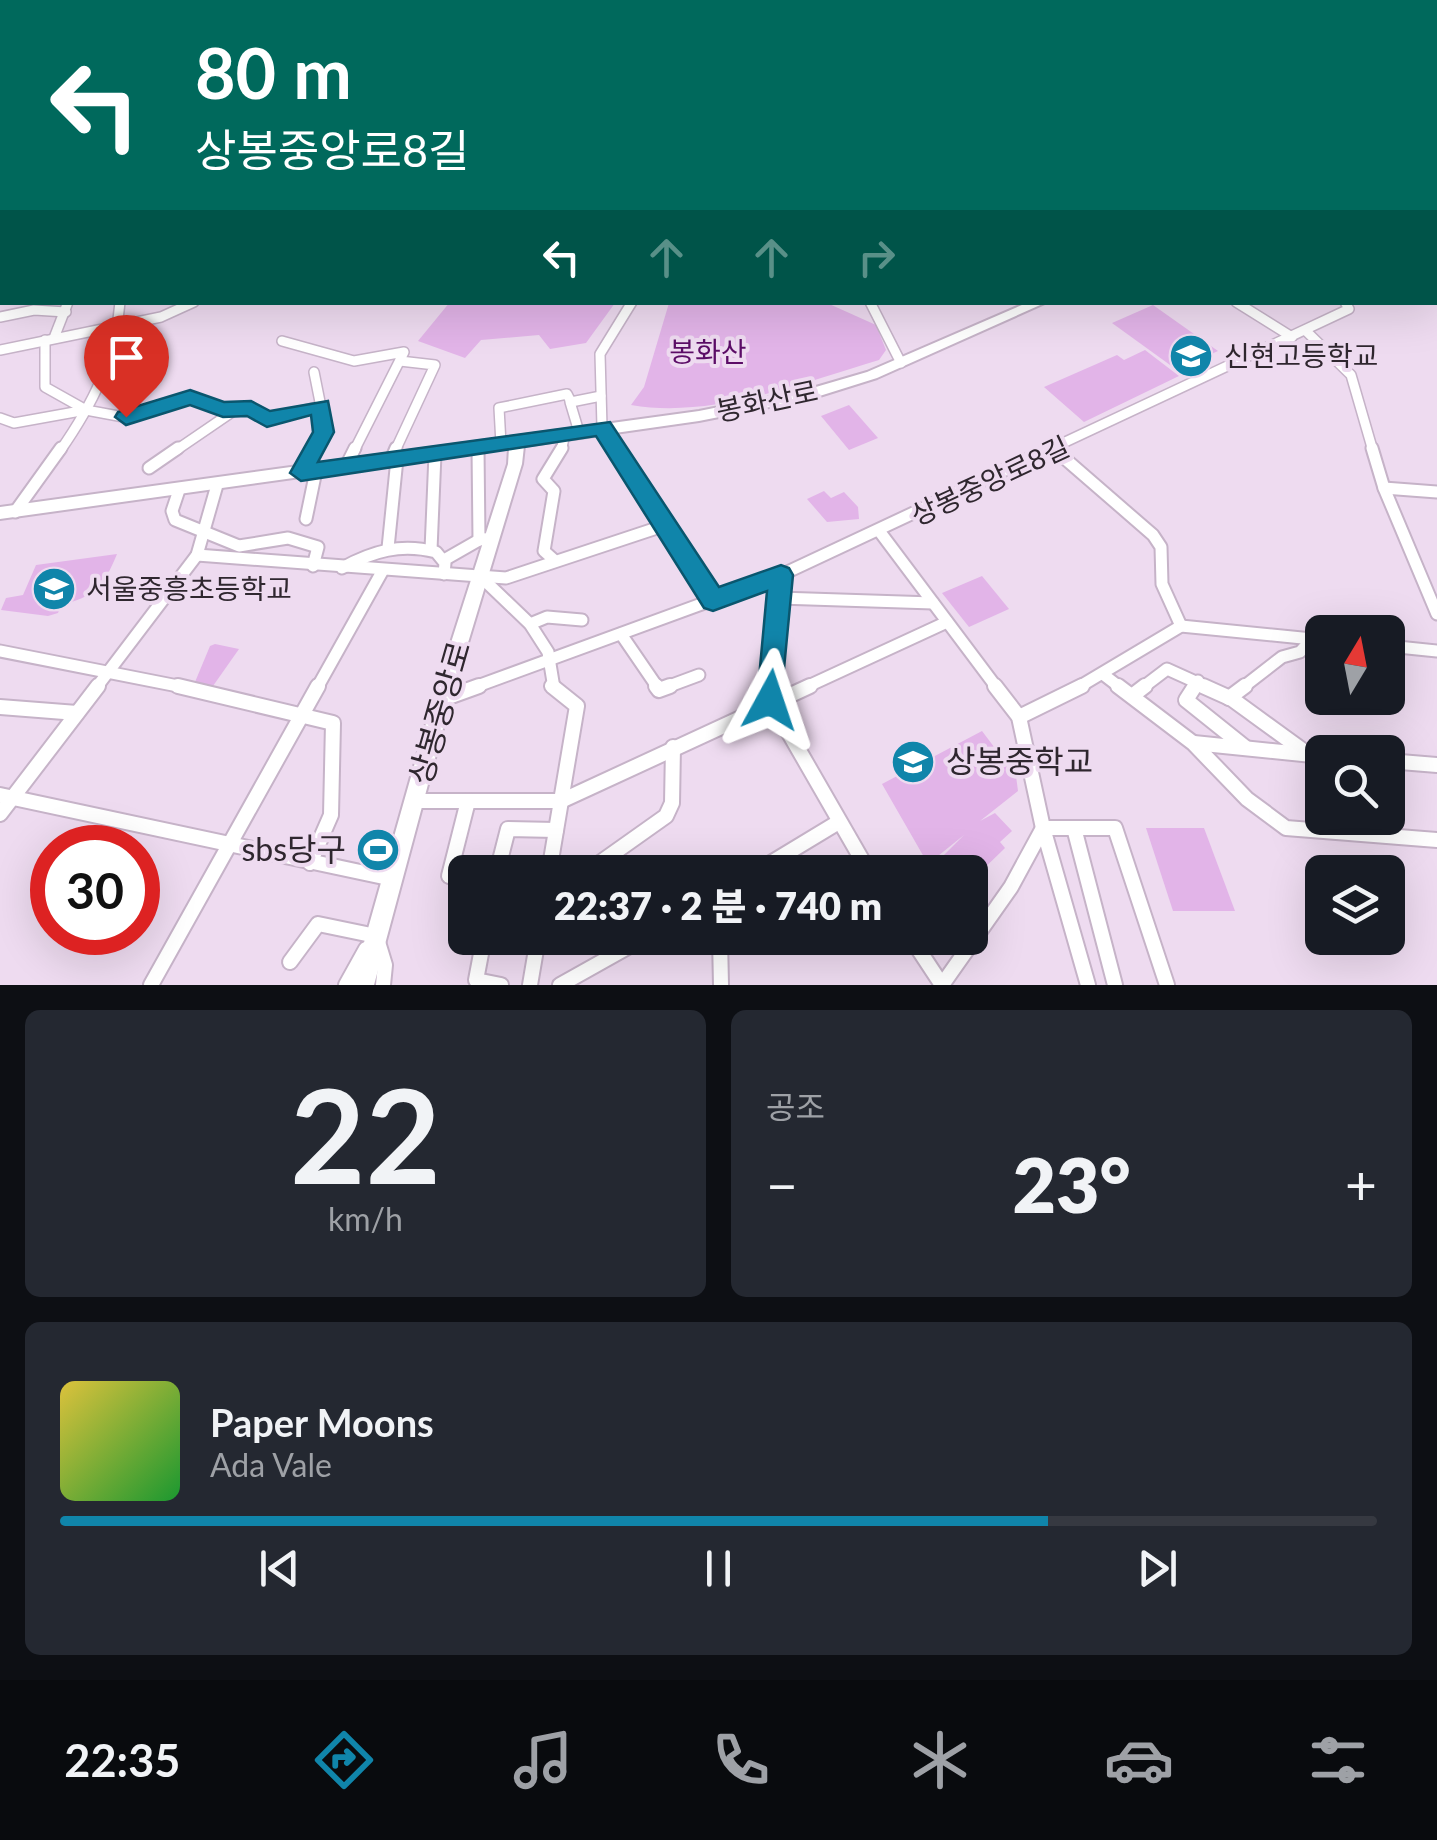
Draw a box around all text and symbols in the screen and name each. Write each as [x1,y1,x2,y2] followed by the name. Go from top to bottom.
[195,30,352,114] text: 80 m
[30,40,160,170] icon: left
[195,123,470,177] text: 상봉중앙로8길
[534,230,589,285] icon: left
[639,230,694,285] icon: ahead
[744,230,799,285] icon: ahead
[849,230,904,285] icon: right
[84,315,169,418] pin
[99,330,154,385] icon: arrive
[1168,333,1214,379] school or university icon: 신현고등학교
[669,334,747,368] park label: 봉화산
[1224,338,1379,372] place label: 신현고등학교
[713,373,821,427] street label: 봉화산로
[905,429,1074,532] street label: 상봉중앙로8길
[31,566,77,612] school or university icon: 서울중흥초등학교
[86,571,292,605] place label: 서울중흥초등학교
[1305,615,1405,715] north arrow
[1305,615,1405,955] map controls
[400,636,478,789] street label: 상봉중앙로
[718,648,822,752] position arrow
[1305,735,1405,835] button: search
[890,739,936,785] school or university icon: 상봉중학교
[946,741,1093,780] place label: 상봉중학교
[30,825,160,955] speed limit sign: 30
[355,827,401,873] sports icon: sbs당구
[241,829,346,868] place label: sbs당구
[1305,855,1405,955] button: layers
[554,882,882,928] text: 22:37 · 2 분 · 740 m
[290,1056,441,1212] text: 22
[766,1087,825,1126] text: 공조
[1012,1139,1131,1229] text: 23°
[766,1151,798,1217] text: −
[1345,1151,1377,1217] text: +
[328,1199,403,1238] text: km/h
[210,1399,434,1445] text: Paper Moons
[210,1445,332,1484] text: Ada Vale
[252,1541,307,1596] icon: previous
[691,1541,746,1596] icon: pause
[1130,1541,1185,1596] icon: next
[309,1725,379,1795] icon: directions
[508,1725,578,1795] icon: music
[706,1725,776,1795] icon: phone
[905,1725,975,1795] icon: climate
[1104,1725,1174,1795] icon: car
[1303,1725,1373,1795] icon: filters
[64,1733,180,1787] text: 22:35

